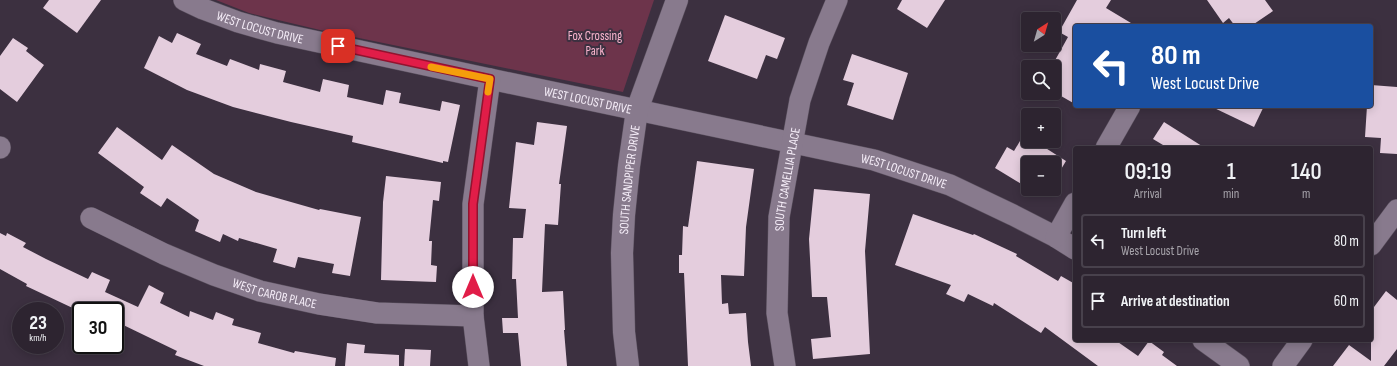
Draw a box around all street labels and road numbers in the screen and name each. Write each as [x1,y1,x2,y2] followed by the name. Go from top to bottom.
[214,8,305,47] street label: WEST LOCUST DRIVE
[542,84,633,118] street label: WEST LOCUST DRIVE
[616,124,644,235] street label: SOUTH SANDPIPER DRIVE
[772,126,804,231] street label: SOUTH CAMELLIA PLACE
[859,150,949,192] street label: WEST LOCUST DRIVE
[230,275,318,312] street label: WEST CAROB PLACE

